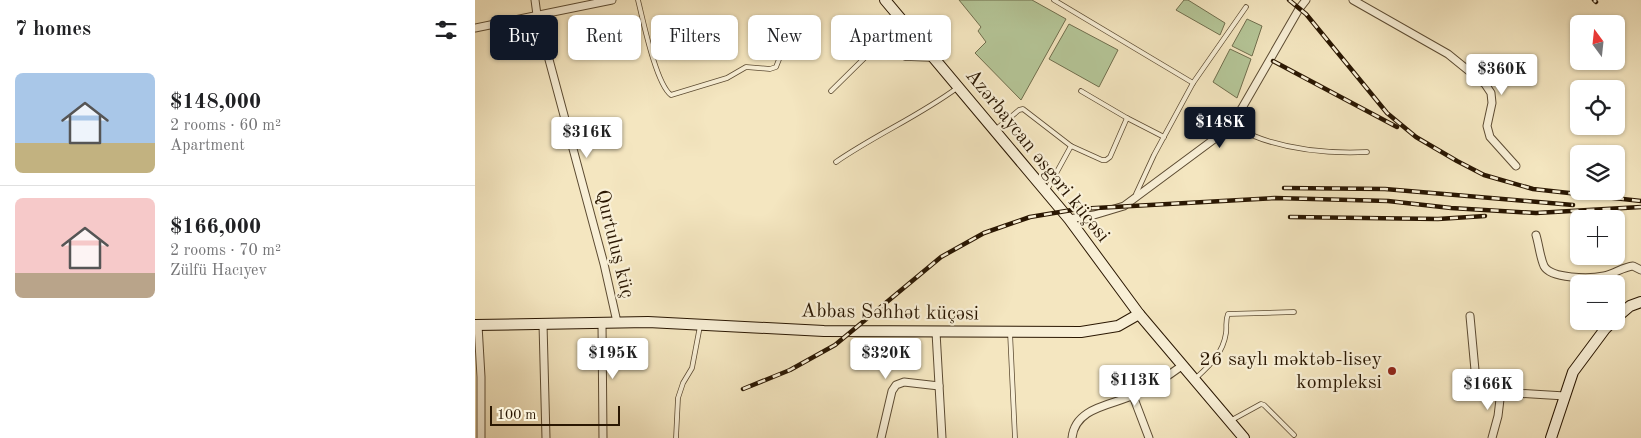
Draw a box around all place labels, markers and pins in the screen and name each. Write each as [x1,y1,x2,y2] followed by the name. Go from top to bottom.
[1467,54,1537,96] pin: $360K
[1185,106,1255,149] pin: $148K
[552,116,622,159] pin: $316K
[578,338,648,380] pin: $195K
[851,338,921,380] pin: $320K
[1199,350,1382,393] place label: 26 saylı məktəb-lisey kompleksi
[1100,364,1170,407] pin: $113K
[1386,365,1398,377] marker: 26 saylı məktəb-lisey kompleksi
[1453,368,1523,411] pin: $166K

